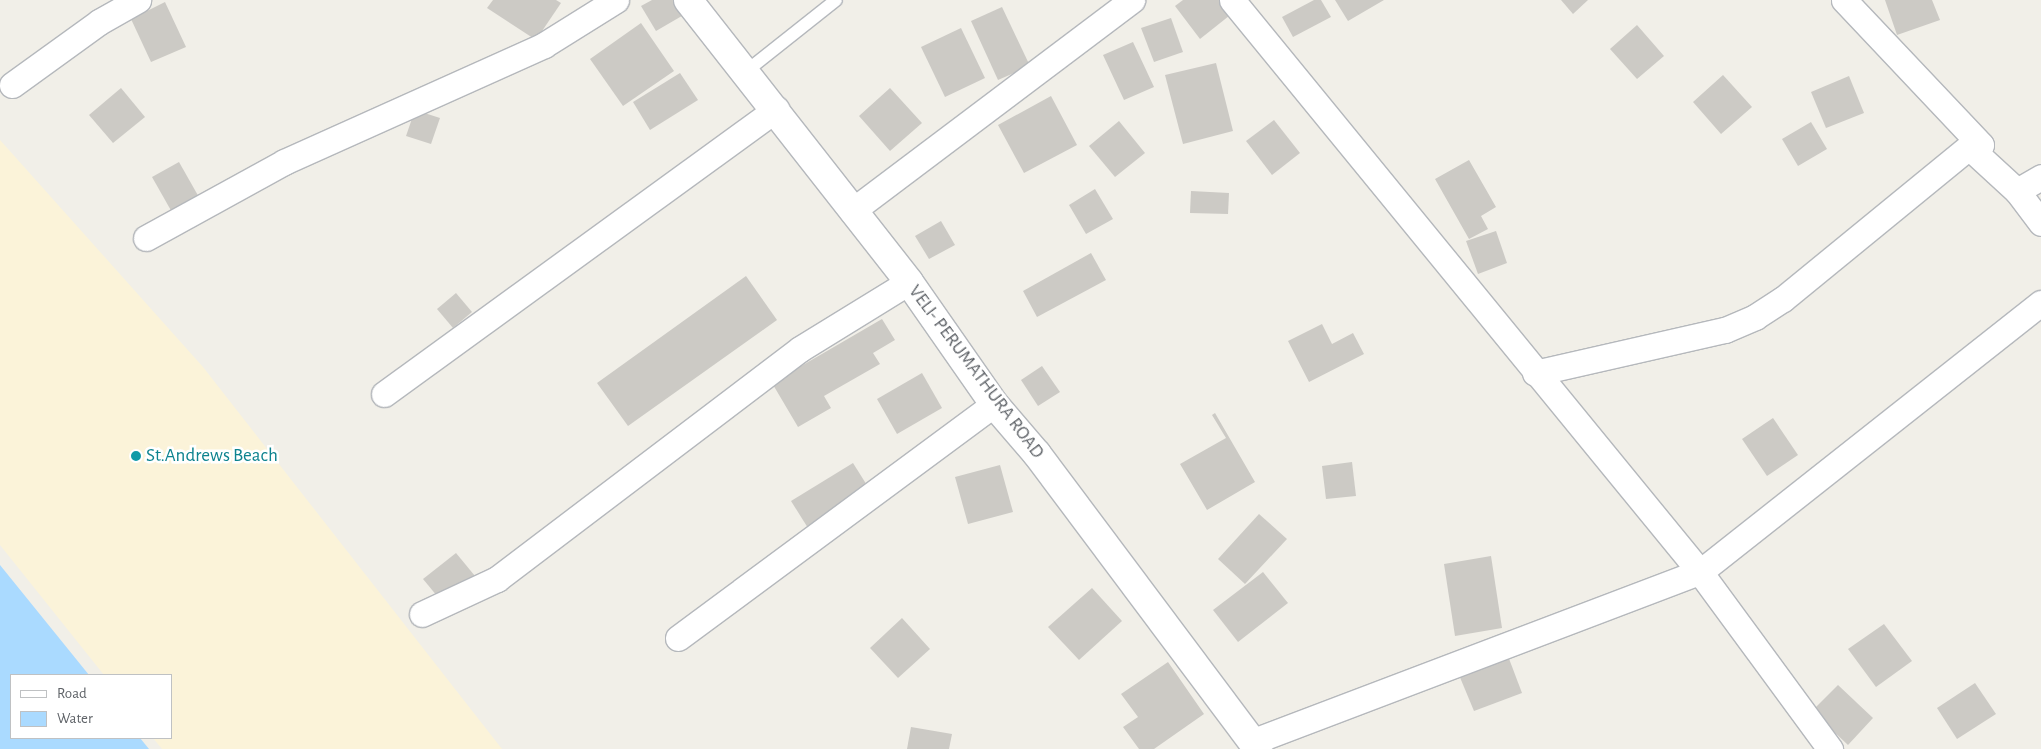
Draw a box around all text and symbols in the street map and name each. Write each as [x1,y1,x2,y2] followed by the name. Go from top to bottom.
[903,281,1049,463] street label: VELI- PERUMATHURA ROAD
[146,445,278,467] place label: St.Andrews Beach
[130,450,142,462] marker: St.Andrews Beach
[10,674,172,739] legend
[57,686,87,701] text: Road
[57,711,93,726] text: Water

